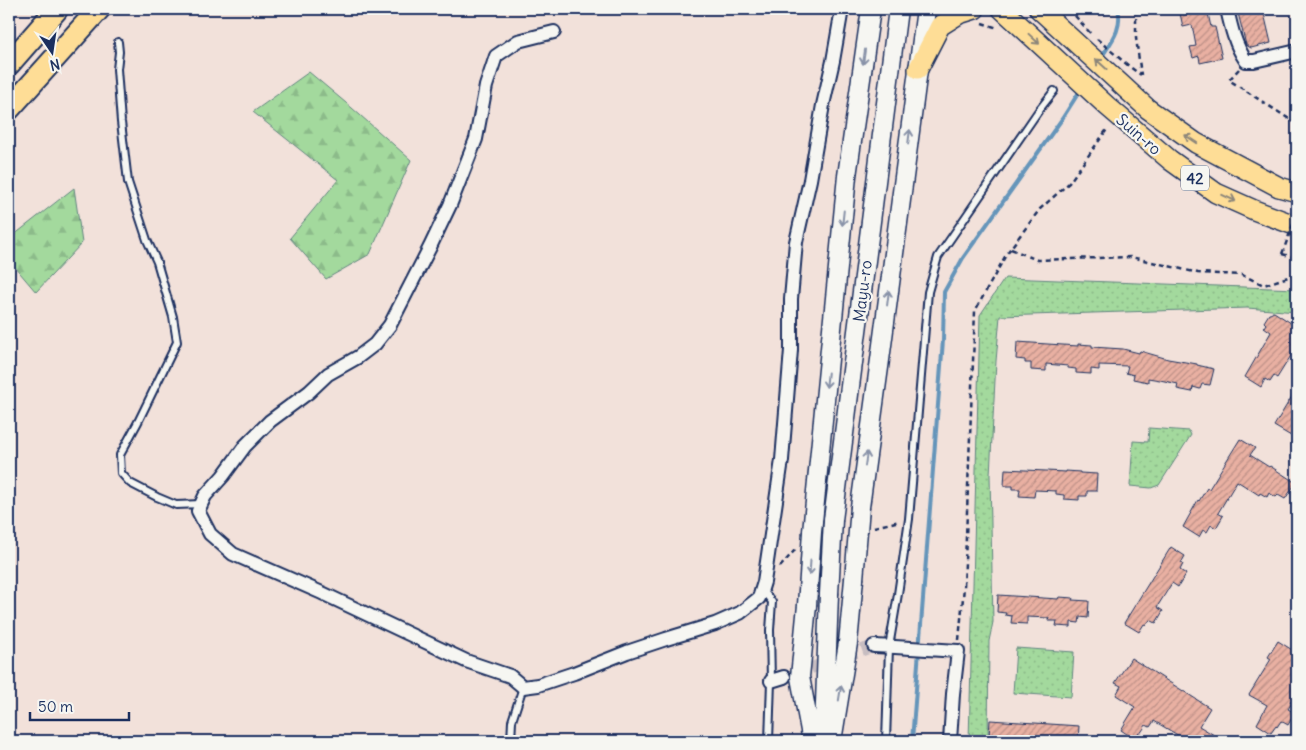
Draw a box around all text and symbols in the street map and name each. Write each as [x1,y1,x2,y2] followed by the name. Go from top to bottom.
[28,28,78,78] north arrow
[1028,33,1041,45] one-way arrow
[859,49,869,65] one-way arrow
[48,55,62,75] text: N
[1094,58,1107,70] one-way arrow
[1112,109,1166,159] street label: Suin-ro
[904,129,914,145] one-way arrow
[1184,134,1198,144] one-way arrow
[1181,166,1209,190] road number: 42
[1221,194,1236,204] one-way arrow
[838,210,848,226] one-way arrow
[848,259,876,323] street label: Mayu-ro
[884,290,894,306] one-way arrow
[822,371,832,387] one-way arrow
[862,451,872,467] one-way arrow
[805,560,814,576] one-way arrow
[835,686,845,702] one-way arrow
[30,690,129,722] scale bar
[38,697,73,716] text: 50 m

